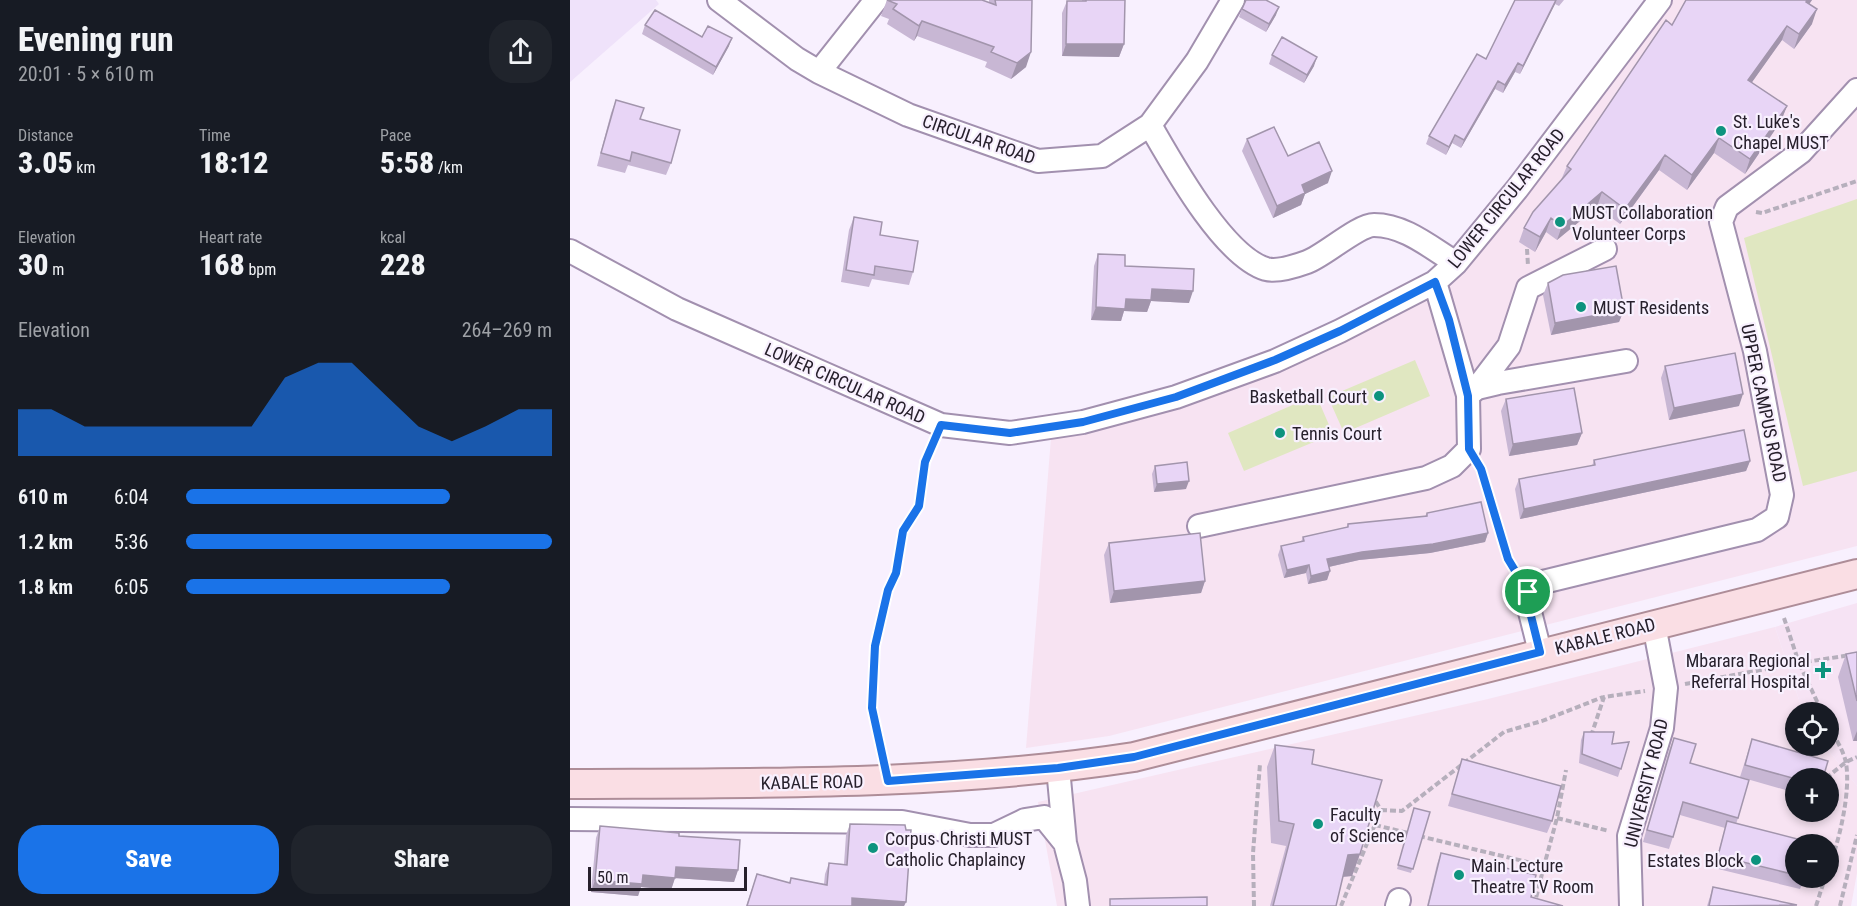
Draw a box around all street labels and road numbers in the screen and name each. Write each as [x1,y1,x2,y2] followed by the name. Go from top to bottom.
[920,110,1038,168] street label: CIRCULAR ROAD
[1443,124,1569,272] street label: LOWER CIRCULAR ROAD
[1737,322,1791,484] street label: UPPER CAMPUS ROAD
[762,338,928,428] street label: LOWER CIRCULAR ROAD
[1553,613,1657,659] street label: KABALE ROAD
[1620,716,1672,850] street label: UNIVERSITY ROAD
[760,771,864,793] street label: KABALE ROAD

